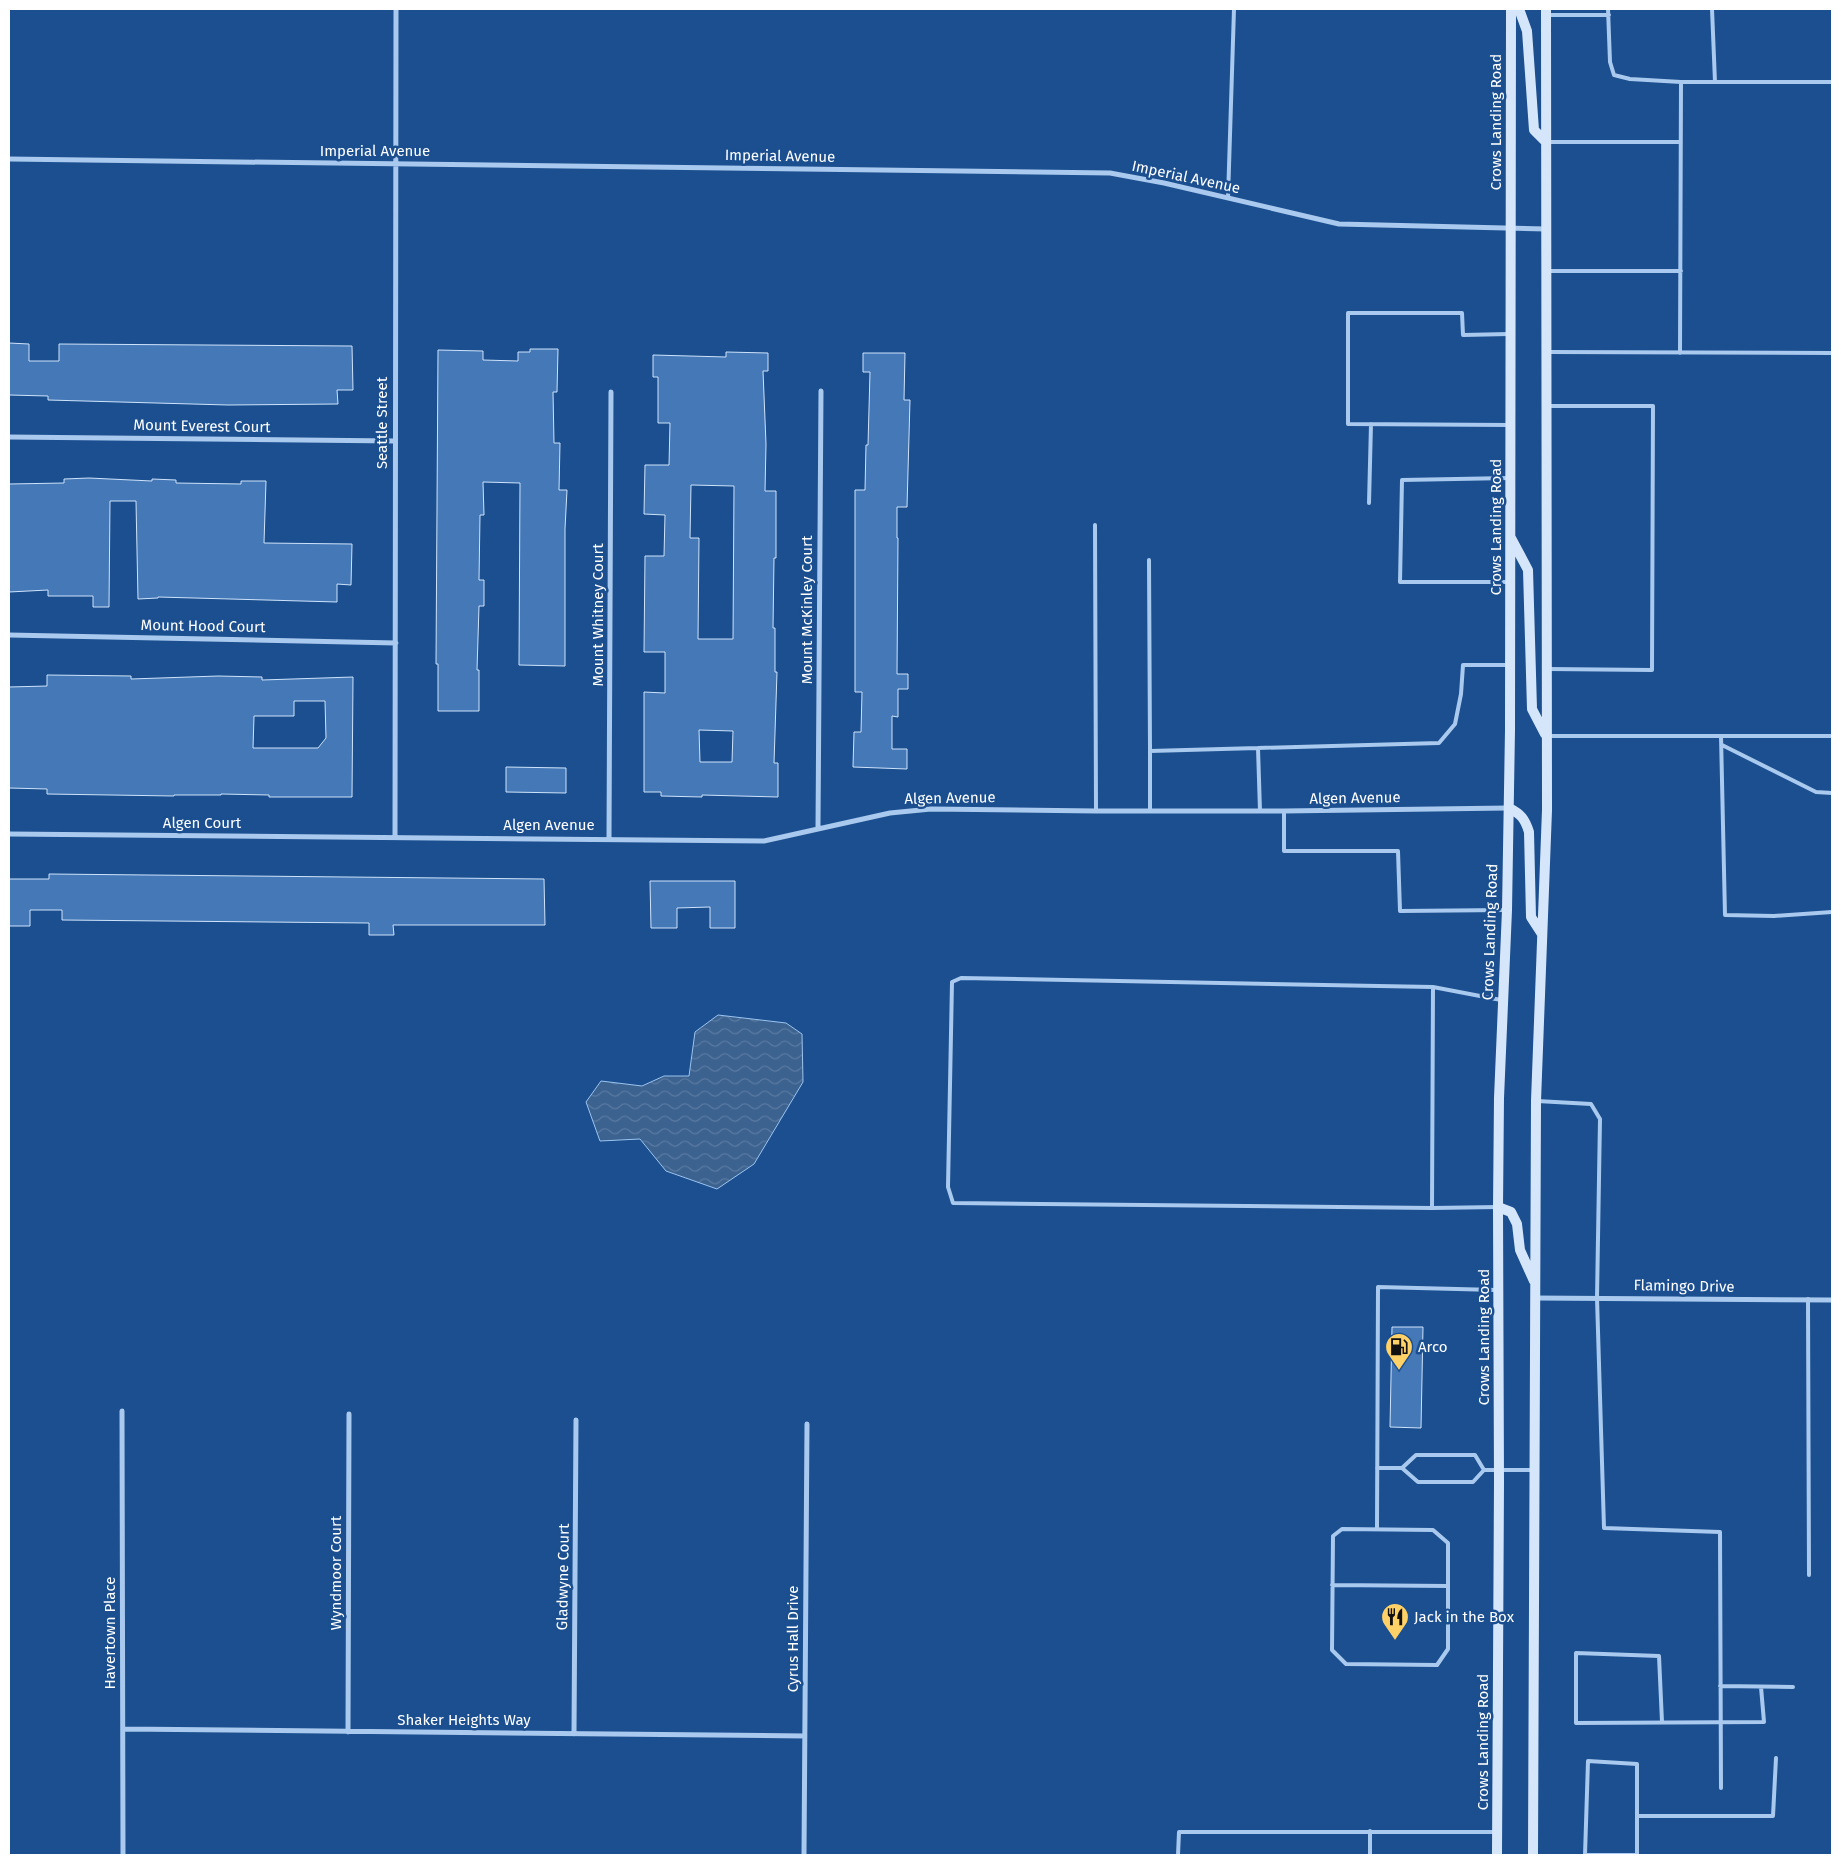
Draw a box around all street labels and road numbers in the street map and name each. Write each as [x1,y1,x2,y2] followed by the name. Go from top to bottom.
[1487,54,1505,190] street label: Crows Landing Road
[320,142,430,160] street label: Imperial Avenue
[725,146,835,166] street label: Imperial Avenue
[1130,157,1242,197] street label: Imperial Avenue
[373,376,391,469] street label: Seattle Street
[133,416,271,436] street label: Mount Everest Court
[1487,459,1505,595] street label: Crows Landing Road
[798,535,816,684] street label: Mount McKinley Court
[589,543,607,687] street label: Mount Whitney Court
[140,616,266,636] street label: Mount Hood Court
[904,788,996,808] street label: Algen Avenue
[1309,788,1401,808] street label: Algen Avenue
[163,814,242,832] street label: Algen Court
[503,816,595,834] street label: Algen Avenue
[1479,863,1501,1001] street label: Crows Landing Road
[1475,1269,1493,1405] street label: Crows Landing Road
[1633,1276,1735,1296] street label: Flamingo Drive
[327,1515,345,1630] street label: Wyndmoor Court
[553,1523,573,1631] street label: Gladwyne Court
[101,1577,119,1689] street label: Havertown Place
[784,1586,802,1692] street label: Cyrus Hall Drive
[1474,1674,1492,1810] street label: Crows Landing Road
[397,1711,531,1729] street label: Shaker Heights Way

